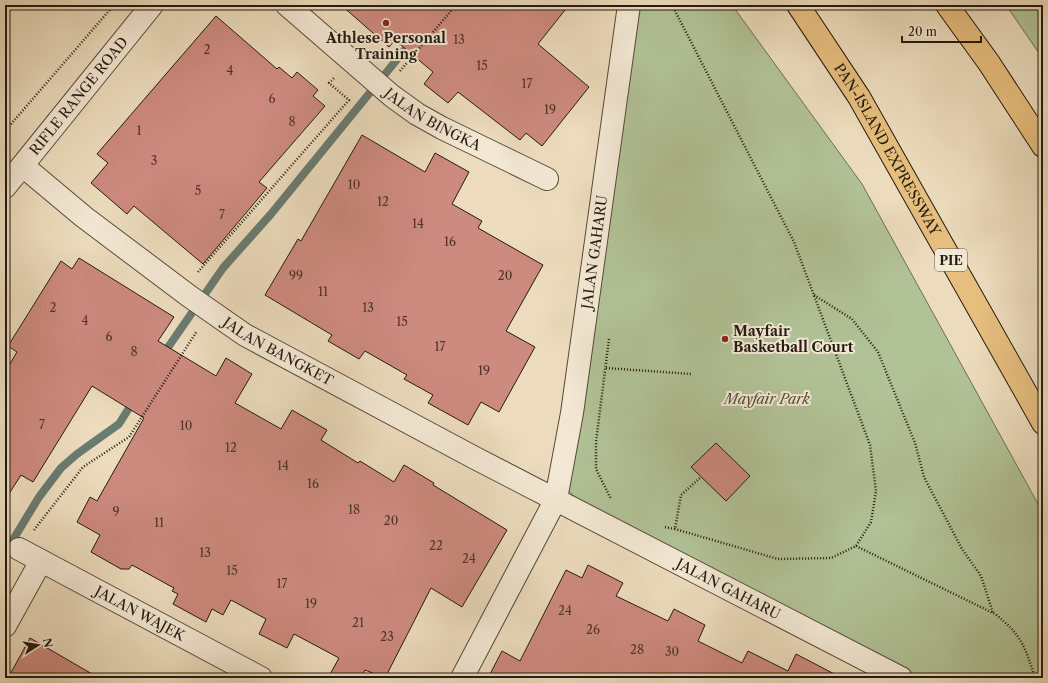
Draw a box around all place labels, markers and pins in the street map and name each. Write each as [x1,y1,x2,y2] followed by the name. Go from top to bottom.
[381,18,391,28] marker: Athlese Personal Training
[325,29,446,63] place label: Athlese Personal Training
[733,322,854,356] place label: Mayfair Basketball Court
[720,334,730,344] marker: Mayfair Basketball Court

